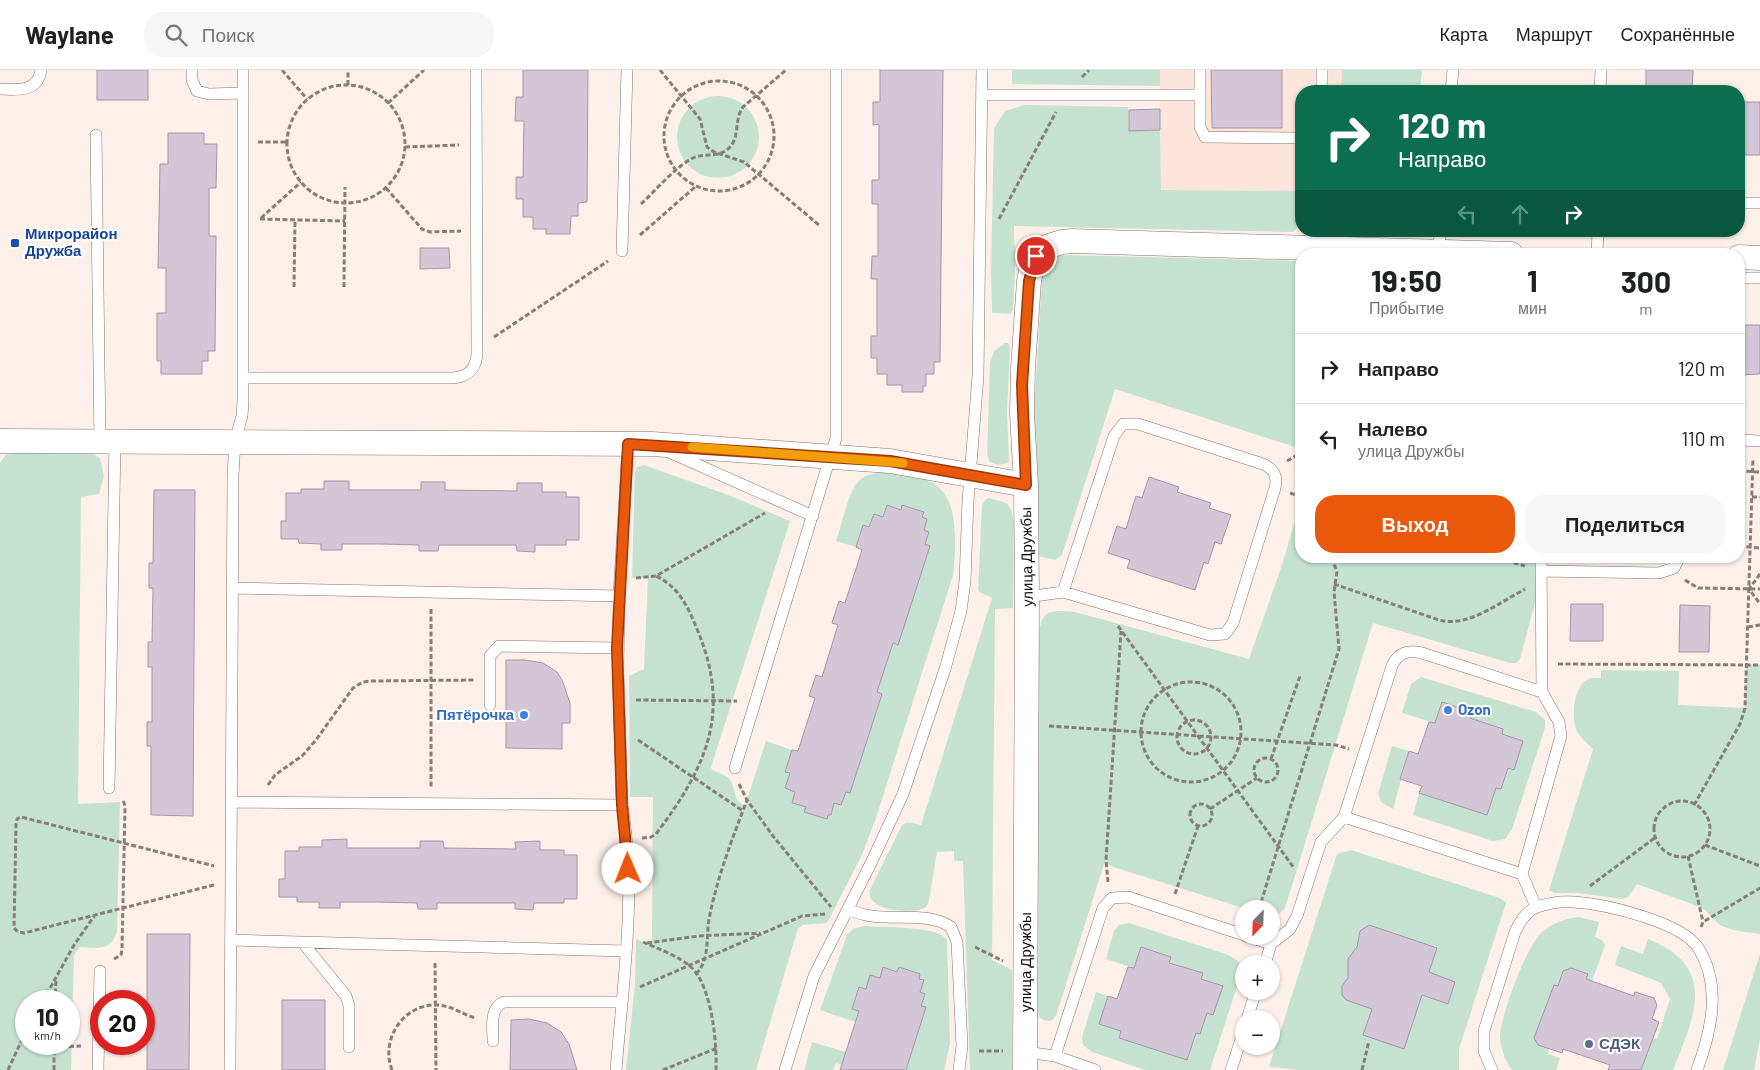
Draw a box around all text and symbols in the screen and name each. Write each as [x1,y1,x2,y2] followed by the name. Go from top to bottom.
[144,12,494,57] search box
[25,20,114,49] text: Waylane
[162,21,190,49] icon: search
[202,23,254,46] text: Поиск
[1440,23,1488,45] text: Карта
[1516,23,1592,45] text: Маршрут
[1620,23,1735,45] text: Сохранённые
[1398,103,1486,145] text: 120 m
[1315,105,1380,170] icon: right
[1398,145,1486,171] text: Направо
[1453,200,1481,228] icon: left
[1506,200,1534,228] icon: ahead
[1559,200,1587,228] icon: right
[25,224,118,259] place label: Микрорайон Дружба
[1015,235,1057,277] pin
[9,237,21,249] marker: Микрорайон Дружба
[1022,242,1050,270] icon: arrive
[1371,262,1442,298] text: 19:50
[1527,262,1538,298] text: 1
[1621,263,1671,299] text: 300
[1369,298,1444,317] text: Прибытие
[1518,298,1547,317] text: мин
[1639,299,1652,318] text: m
[1315,355,1343,383] icon: right
[1358,357,1439,380] text: Направо
[1678,357,1725,380] text: 120 m
[1358,417,1428,440] text: Налево
[1315,425,1343,453] icon: left
[1681,427,1725,450] text: 110 m
[1358,441,1464,460] text: улица Дружбы
[1315,495,1515,553] button: Выход
[1525,495,1725,553] button: Поделиться
[1016,507,1036,607] street label: улица Дружбы
[1458,700,1491,718] place label: Ozon
[1442,704,1454,716] marker: Ozon
[436,705,515,723] place label: Пятёрочка
[518,709,530,721] marker: Пятёрочка
[601,842,653,894] position arrow
[1235,900,1280,945] north arrow
[1235,900,1280,1055] map controls
[1016,912,1034,1012] street label: улица Дружбы
[1235,955,1280,1000] button: +
[90,990,155,1055] speed limit sign: 20
[36,1001,59,1031] text: 10
[1235,1010,1280,1055] button: −
[34,1028,61,1042] text: km/h
[1599,1034,1641,1052] place label: СДЭК
[1583,1038,1595,1050] marker: СДЭК

